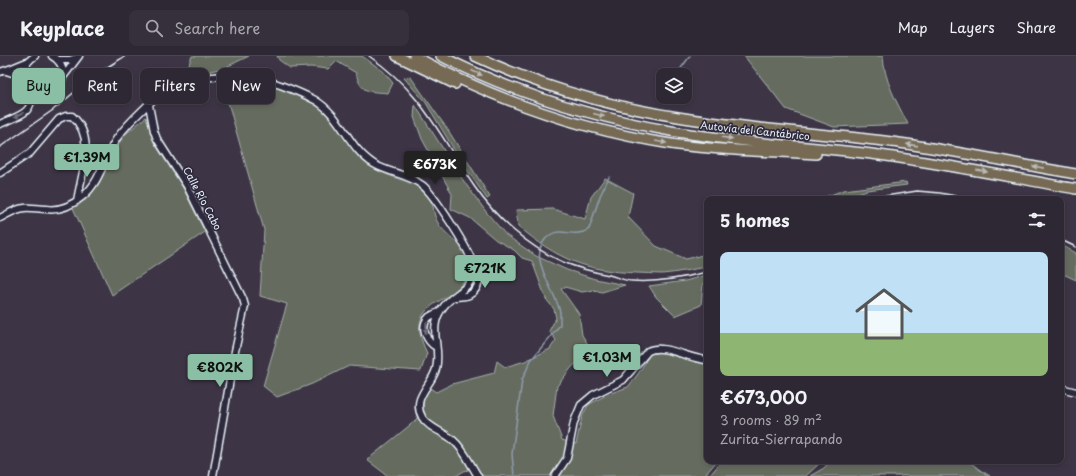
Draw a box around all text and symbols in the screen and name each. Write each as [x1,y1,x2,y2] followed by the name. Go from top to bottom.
[129,10,409,46] search box
[20,14,105,42] text: Keyplace
[175,16,260,39] text: Search here
[143,17,165,39] icon: search
[898,17,928,38] text: Map
[950,17,995,38] text: Layers
[1017,17,1056,38] text: Share
[12,68,65,104] chip: Buy
[73,68,132,104] chip: Rent
[140,68,209,104] chip: Filters
[217,68,275,104] chip: New
[656,68,692,104] map controls
[656,68,692,104] button: layers
[471,70,483,76] one-way arrow
[13,112,25,118] one-way arrow
[593,113,606,119] one-way arrow
[700,117,811,143] street label: Autovía del Cantábrico
[721,135,733,142] one-way arrow
[655,139,667,145] one-way arrow
[905,142,918,148] one-way arrow
[54,144,120,178] pin: €1.39M
[63,147,111,166] text: €1.39M
[407,151,463,185] pin: €673K
[413,154,457,173] text: €673K
[180,164,226,233] street label: Calle Río Cabo
[1032,164,1044,170] one-way arrow
[976,169,988,175] one-way arrow
[720,207,790,233] text: 5 homes
[1026,209,1048,231] icon: filters
[457,255,513,289] pin: €721K
[464,258,506,277] text: €721K
[848,278,920,350] icon: home
[423,322,429,335] one-way arrow
[574,344,640,378] pin: €1.03M
[582,347,632,366] text: €1.03M
[192,354,248,388] pin: €802K
[197,357,243,376] text: €802K
[720,384,807,410] text: €673,000
[720,410,822,429] text: 3 rooms · 89 m²
[720,429,842,448] text: Zurita-Sierrapando

